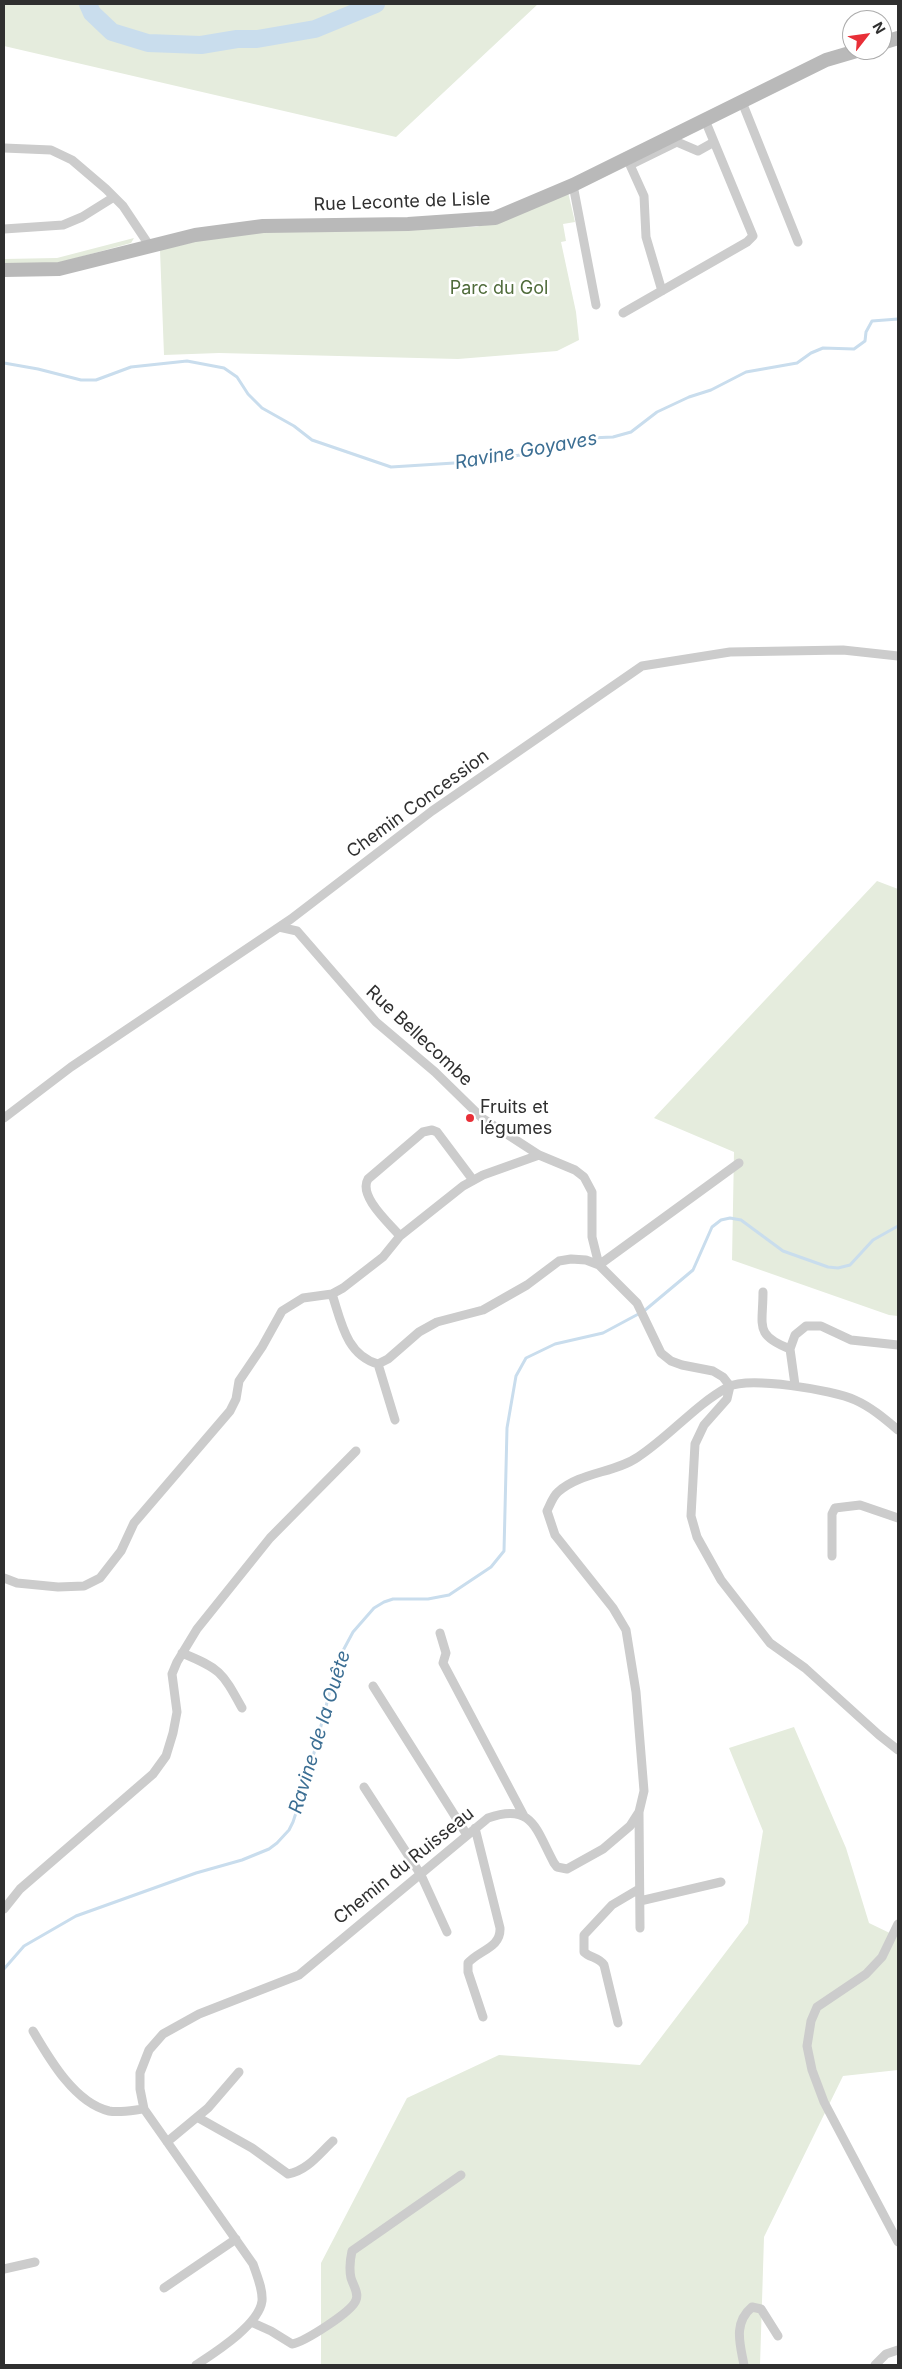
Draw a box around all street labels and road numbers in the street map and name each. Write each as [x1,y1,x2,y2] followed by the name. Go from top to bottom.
[313,188,491,216] street label: Rue Leconte de Lisle
[343,745,493,863] street label: Chemin Concession
[361,981,477,1091] street label: Rue Bellecombe
[330,1803,478,1929] street label: Chemin du Ruisseau

